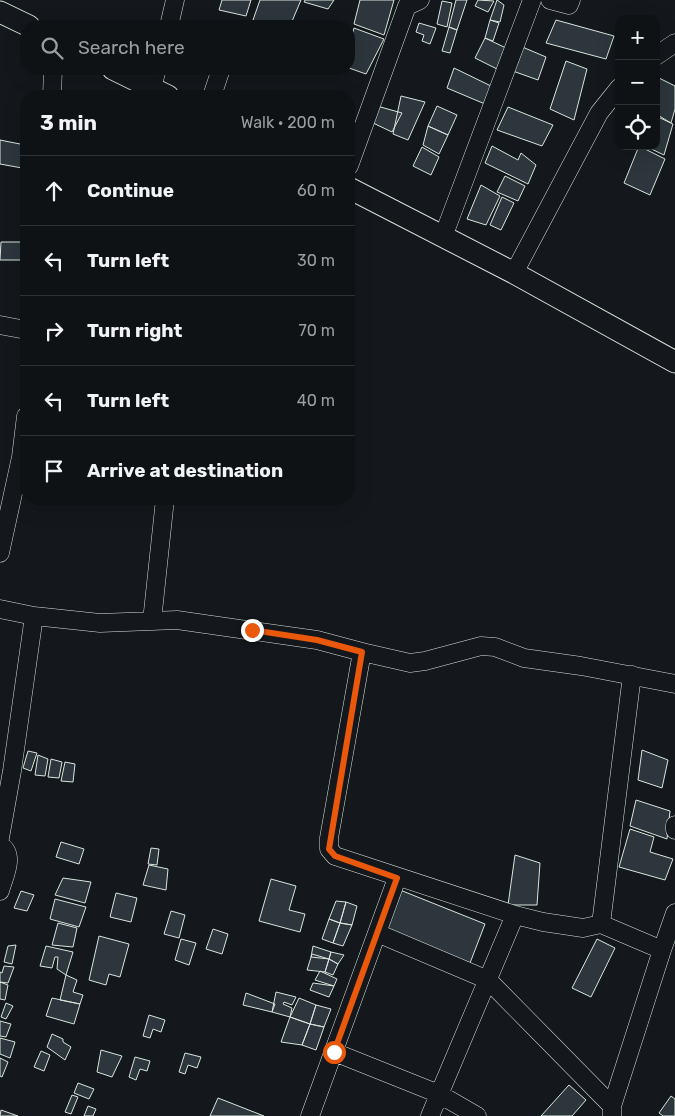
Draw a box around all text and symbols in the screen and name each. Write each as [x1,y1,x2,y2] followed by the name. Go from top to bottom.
[615,15,660,150] map controls
[615,15,660,60] button: +
[20,20,355,75] search box
[38,34,66,62] icon: search
[78,36,185,59] text: Search here
[615,60,660,105] button: −
[615,105,660,150] button: locate
[40,110,97,135] text: 3 min
[241,113,335,132] text: Walk · 200 m
[40,177,68,205] icon: ahead
[87,179,174,202] text: Continue
[297,181,335,200] text: 60 m
[40,247,68,275] icon: left
[87,249,169,272] text: Turn left
[297,251,335,270] text: 30 m
[40,317,68,345] icon: right
[87,319,182,342] text: Turn right
[298,321,335,340] text: 70 m
[40,387,68,415] icon: left
[87,389,169,412] text: Turn left
[297,391,335,410] text: 40 m
[40,457,68,485] icon: arrive
[87,459,283,482] text: Arrive at destination
[241,619,264,642] route end
[323,1041,346,1064] route start

